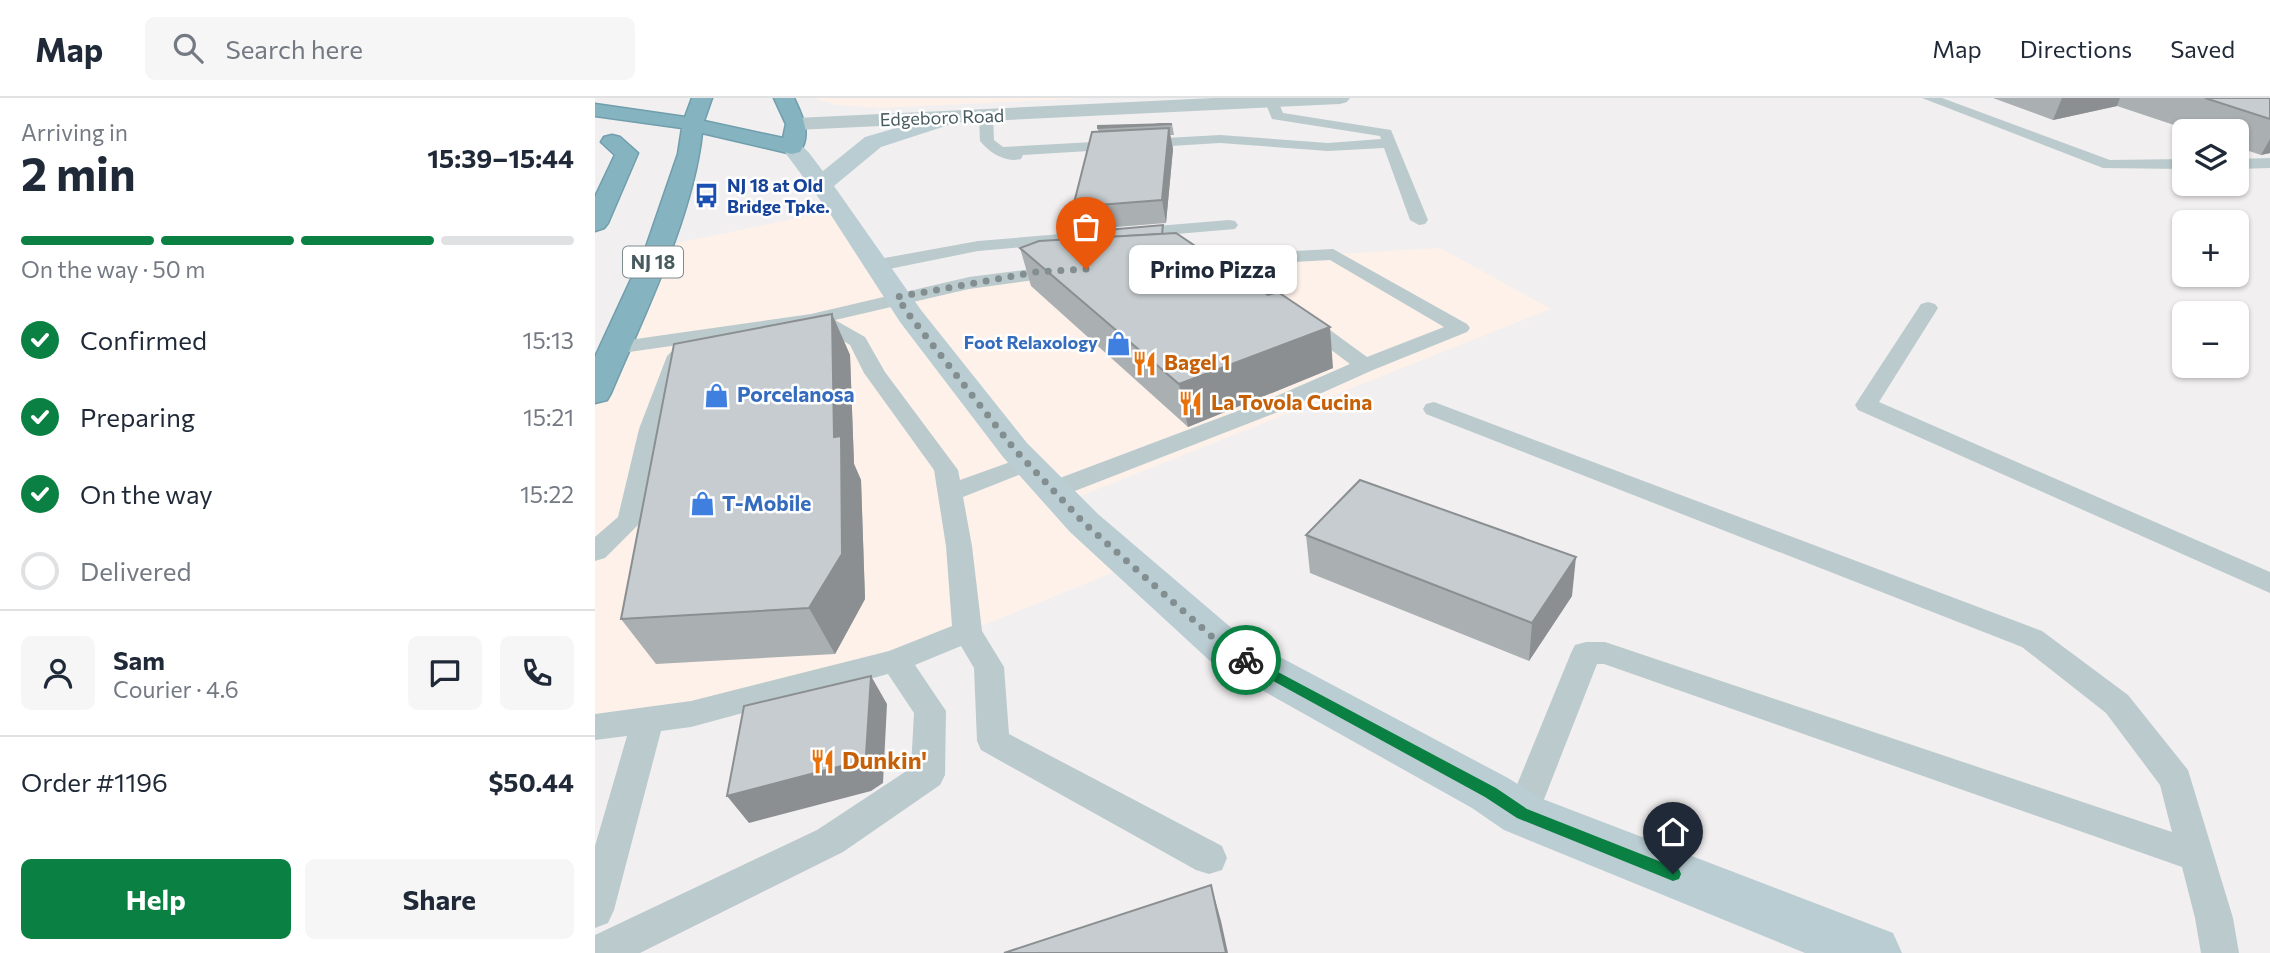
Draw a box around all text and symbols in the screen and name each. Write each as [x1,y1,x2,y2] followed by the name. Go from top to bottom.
[145,17,635,80] search box
[35,28,103,69] text: Map
[169,29,207,67] icon: search
[225,33,363,64] text: Search here
[1932,34,1982,63] text: Map
[2020,34,2132,63] text: Directions
[2170,34,2235,63] text: Saved
[879,104,1005,130] street label: Edgeboro Road
[21,118,128,146] text: Arriving in
[2172,119,2249,378] map controls
[2172,119,2249,196] button: layers
[427,142,574,173] text: 15:39–15:44
[21,144,136,200] text: 2 min
[727,174,830,217] place label: NJ 18 at Old Bridge Tpke.
[693,182,721,210] bus stop icon: NJ 18 at Old Bridge Tpke.
[1056,197,1116,269] pin
[1067,208,1105,246] icon: bag
[2172,210,2249,287] button: +
[1128,244,1296,294] callout: Primo Pizza
[623,246,683,278] road number: NJ 18
[21,255,205,283] text: On the way · 50 m
[1150,255,1276,283] text: Primo Pizza
[2172,301,2249,378] button: −
[21,321,59,359] icon: check
[80,324,207,355] text: Confirmed
[523,326,574,354] text: 15:13
[1104,329,1132,357] shop icon: Foot Relaxology
[964,331,1098,353] place label: Foot Relaxology
[1130,349,1158,377] restaurant icon: Bagel 1
[1164,349,1231,374] place label: Bagel 1
[703,381,731,409] shop icon: Porcelanosa
[737,381,855,406] place label: Porcelanosa
[1177,389,1205,417] restaurant icon: La Tovola Cucina
[1211,389,1372,414] place label: La Tovola Cucina
[21,398,59,436] icon: check
[80,401,195,432] text: Preparing
[523,403,574,431] text: 15:21
[21,475,59,513] icon: check
[80,478,213,509] text: On the way
[520,480,574,508] text: 15:22
[688,490,716,518] shop icon: T-Mobile
[722,490,811,515] place label: T-Mobile
[80,555,191,586] text: Delivered
[1211,625,1281,695] courier
[21,636,95,710] button: person
[408,636,482,710] button: chat
[500,636,574,710] button: phone
[1227,641,1265,679] icon: bike
[113,644,165,675] text: Sam
[113,675,239,703] text: Courier · 4.6
[842,745,927,774] place label: Dunkin'
[808,747,836,775] restaurant icon: Dunkin'
[21,766,168,797] text: Order #1196
[488,766,574,797] text: $50.44
[1643,802,1703,874] pin
[1654,813,1692,851] icon: home
[21,859,291,939] button: Help
[305,859,574,939] button: Share

